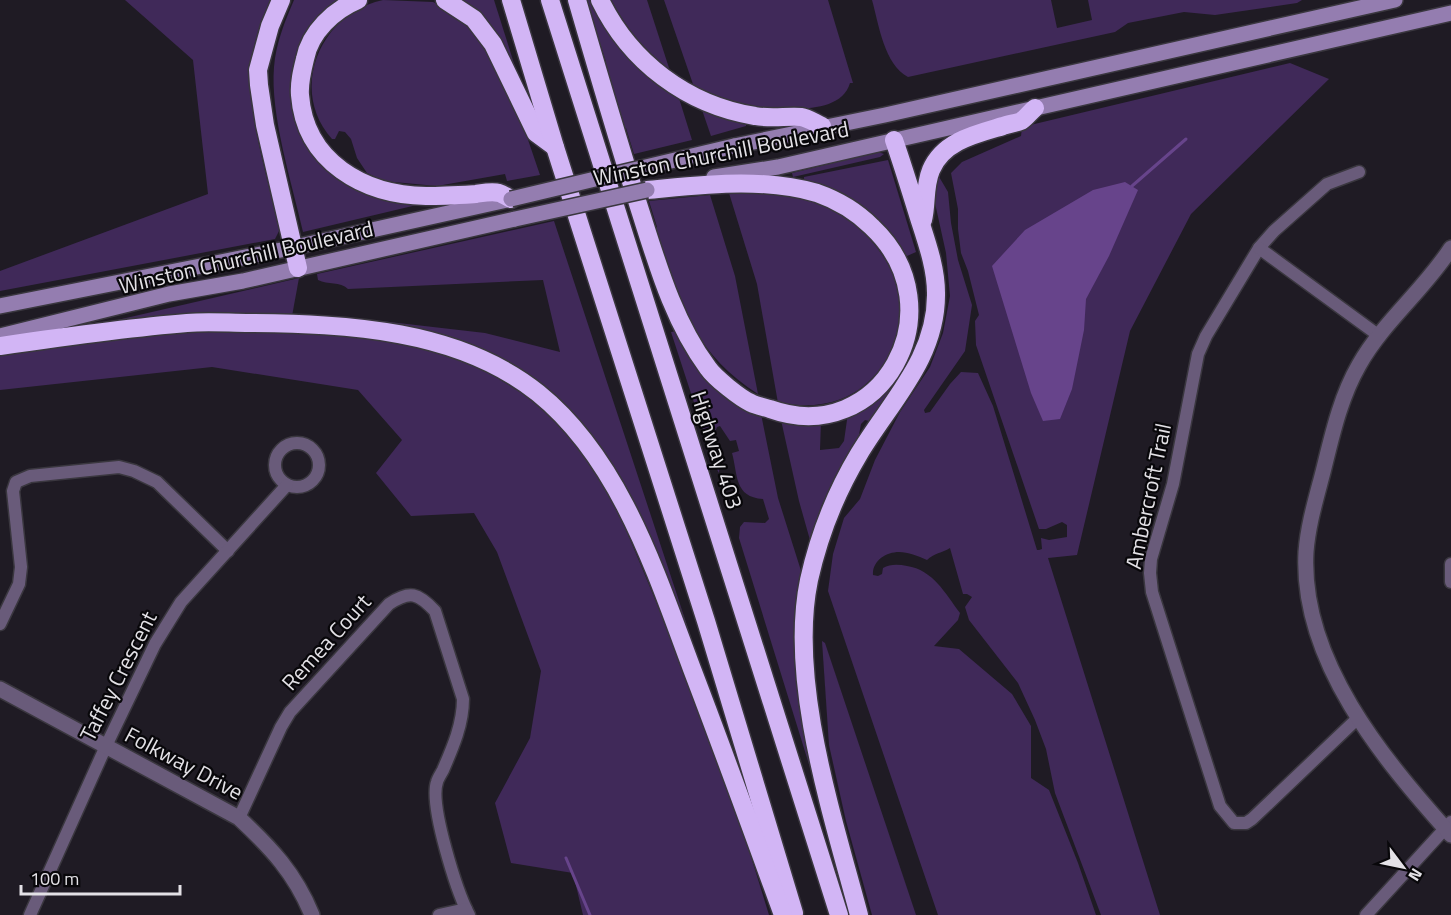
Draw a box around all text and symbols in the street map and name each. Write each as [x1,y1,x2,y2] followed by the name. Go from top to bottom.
[590,112,852,194] street label: Winston Churchill Boulevard
[116,211,376,303] street label: Winston Churchill Boulevard
[682,386,752,514] street label: Highway 403
[1116,420,1180,572] street label: Ambercroft Trail
[273,586,379,698] street label: Remea Court
[71,605,166,747] street label: Taffey Crescent
[119,718,249,808] street label: Folkway Drive
[1373,837,1433,897] north arrow
[21,858,180,896] scale bar
[1403,864,1429,886] text: N
[30,865,79,892] text: 100 m

